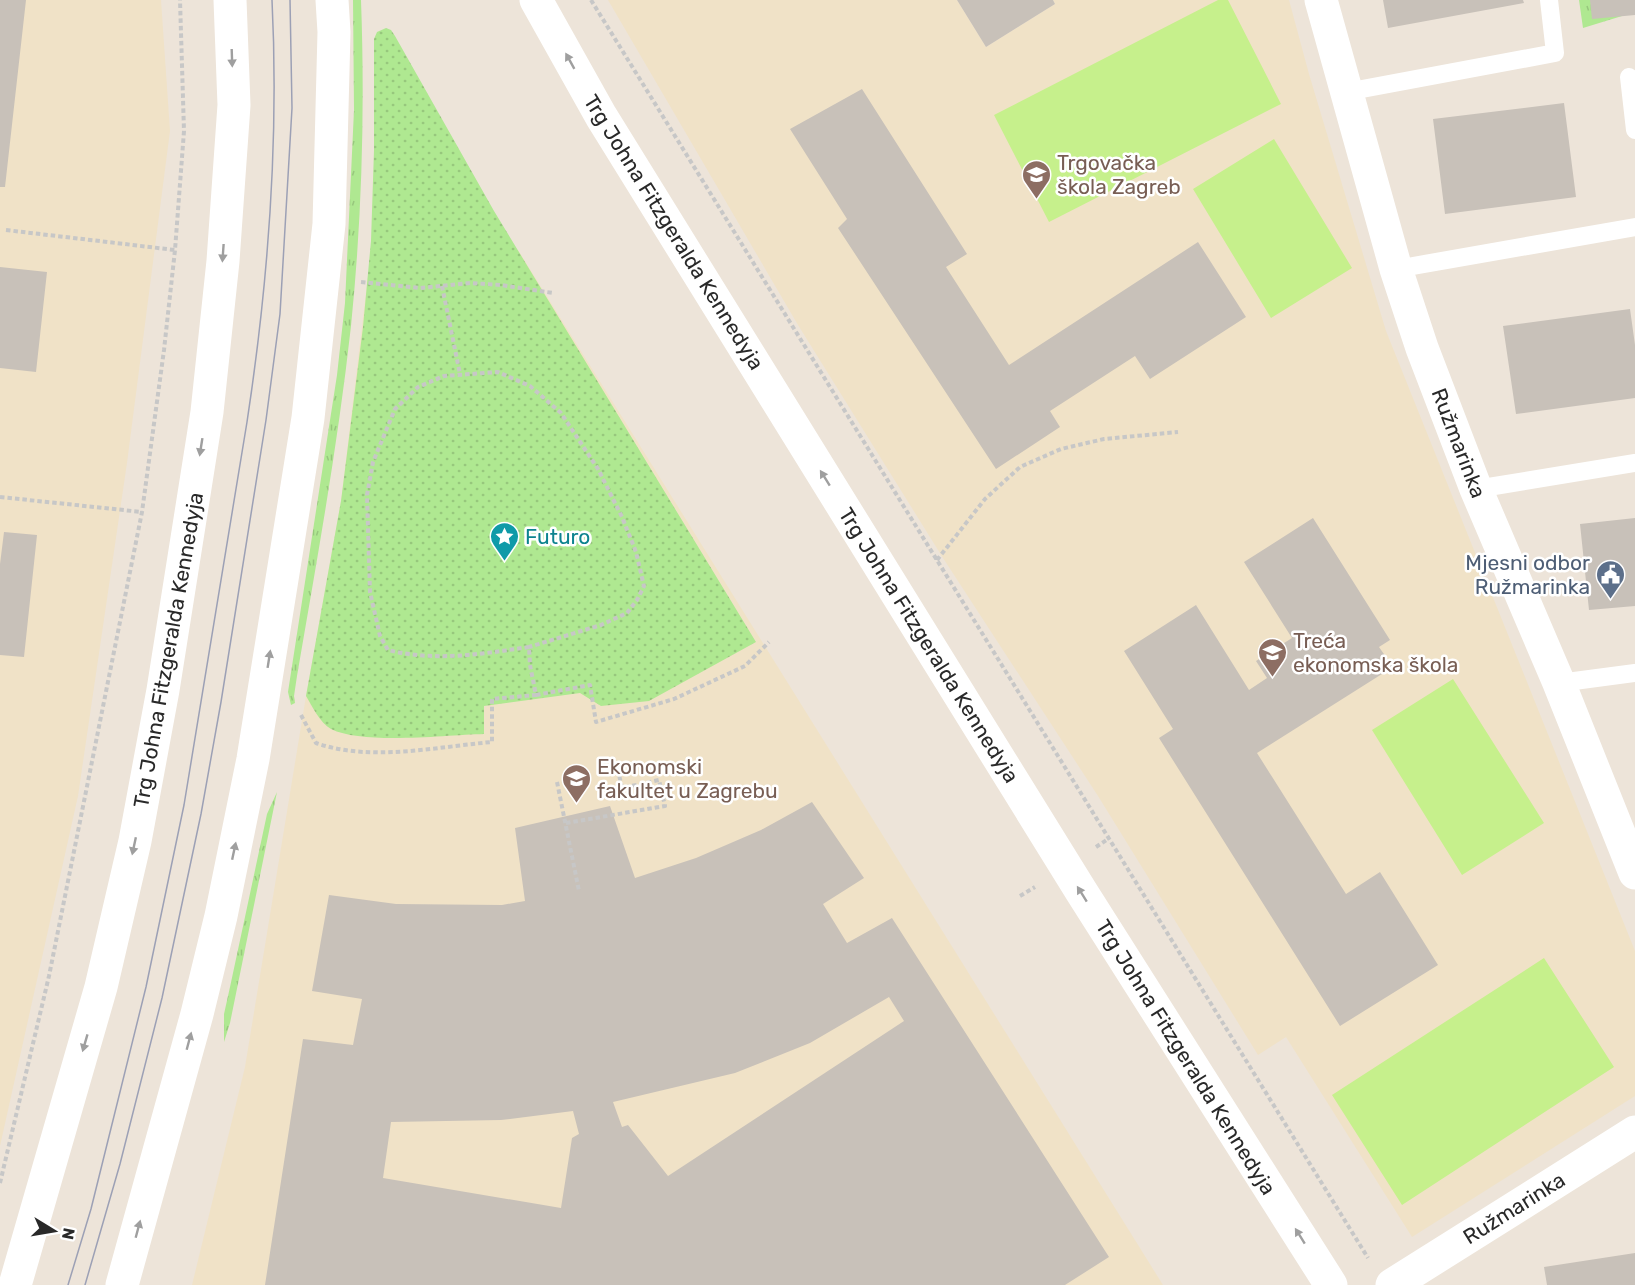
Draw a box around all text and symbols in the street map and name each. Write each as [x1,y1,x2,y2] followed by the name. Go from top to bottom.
[228,49,237,68] one-way arrow
[565,52,575,69] one-way arrow
[579,90,769,374] street label: Trg Johna Fitzgeralda Kennedyja
[1057,150,1181,199] place label: Trgovačka škola Zagreb
[1020,158,1052,200] school or university icon: Trgovačka škola Zagreb
[219,244,228,263] one-way arrow
[1427,385,1491,501] street label: Ružmarinka
[197,437,206,456] one-way arrow
[820,470,831,486] one-way arrow
[128,490,208,810] street label: Trg Johna Fitzgeralda Kennedyja
[834,503,1024,787] street label: Trg Johna Fitzgeralda Kennedyja
[488,520,520,562] place icon: Futuro
[525,524,590,549] place label: Futuro
[1465,550,1590,599] place label: Mjesni odbor Ružmarinka
[1595,558,1627,600] public building icon: Mjesni odbor Ružmarinka
[1293,628,1458,677] place label: Treća ekonomska škola
[1256,636,1288,678] school or university icon: Treća ekonomska škola
[265,649,274,668] one-way arrow
[597,754,778,803] place label: Ekonomski fakultet u Zagrebu
[560,762,592,804] school or university icon: Ekonomski fakultet u Zagrebu
[129,837,138,856] one-way arrow
[230,841,239,860] one-way arrow
[1077,886,1088,902] one-way arrow
[1091,915,1281,1199] street label: Trg Johna Fitzgeralda Kennedyja
[185,1031,195,1050] one-way arrow
[80,1034,89,1052] one-way arrow
[1458,1167,1570,1249] street label: Ružmarinka
[24,1201,84,1261] north arrow
[134,1219,143,1237] one-way arrow
[58,1226,79,1241] text: N
[1294,1227,1305,1244] one-way arrow

